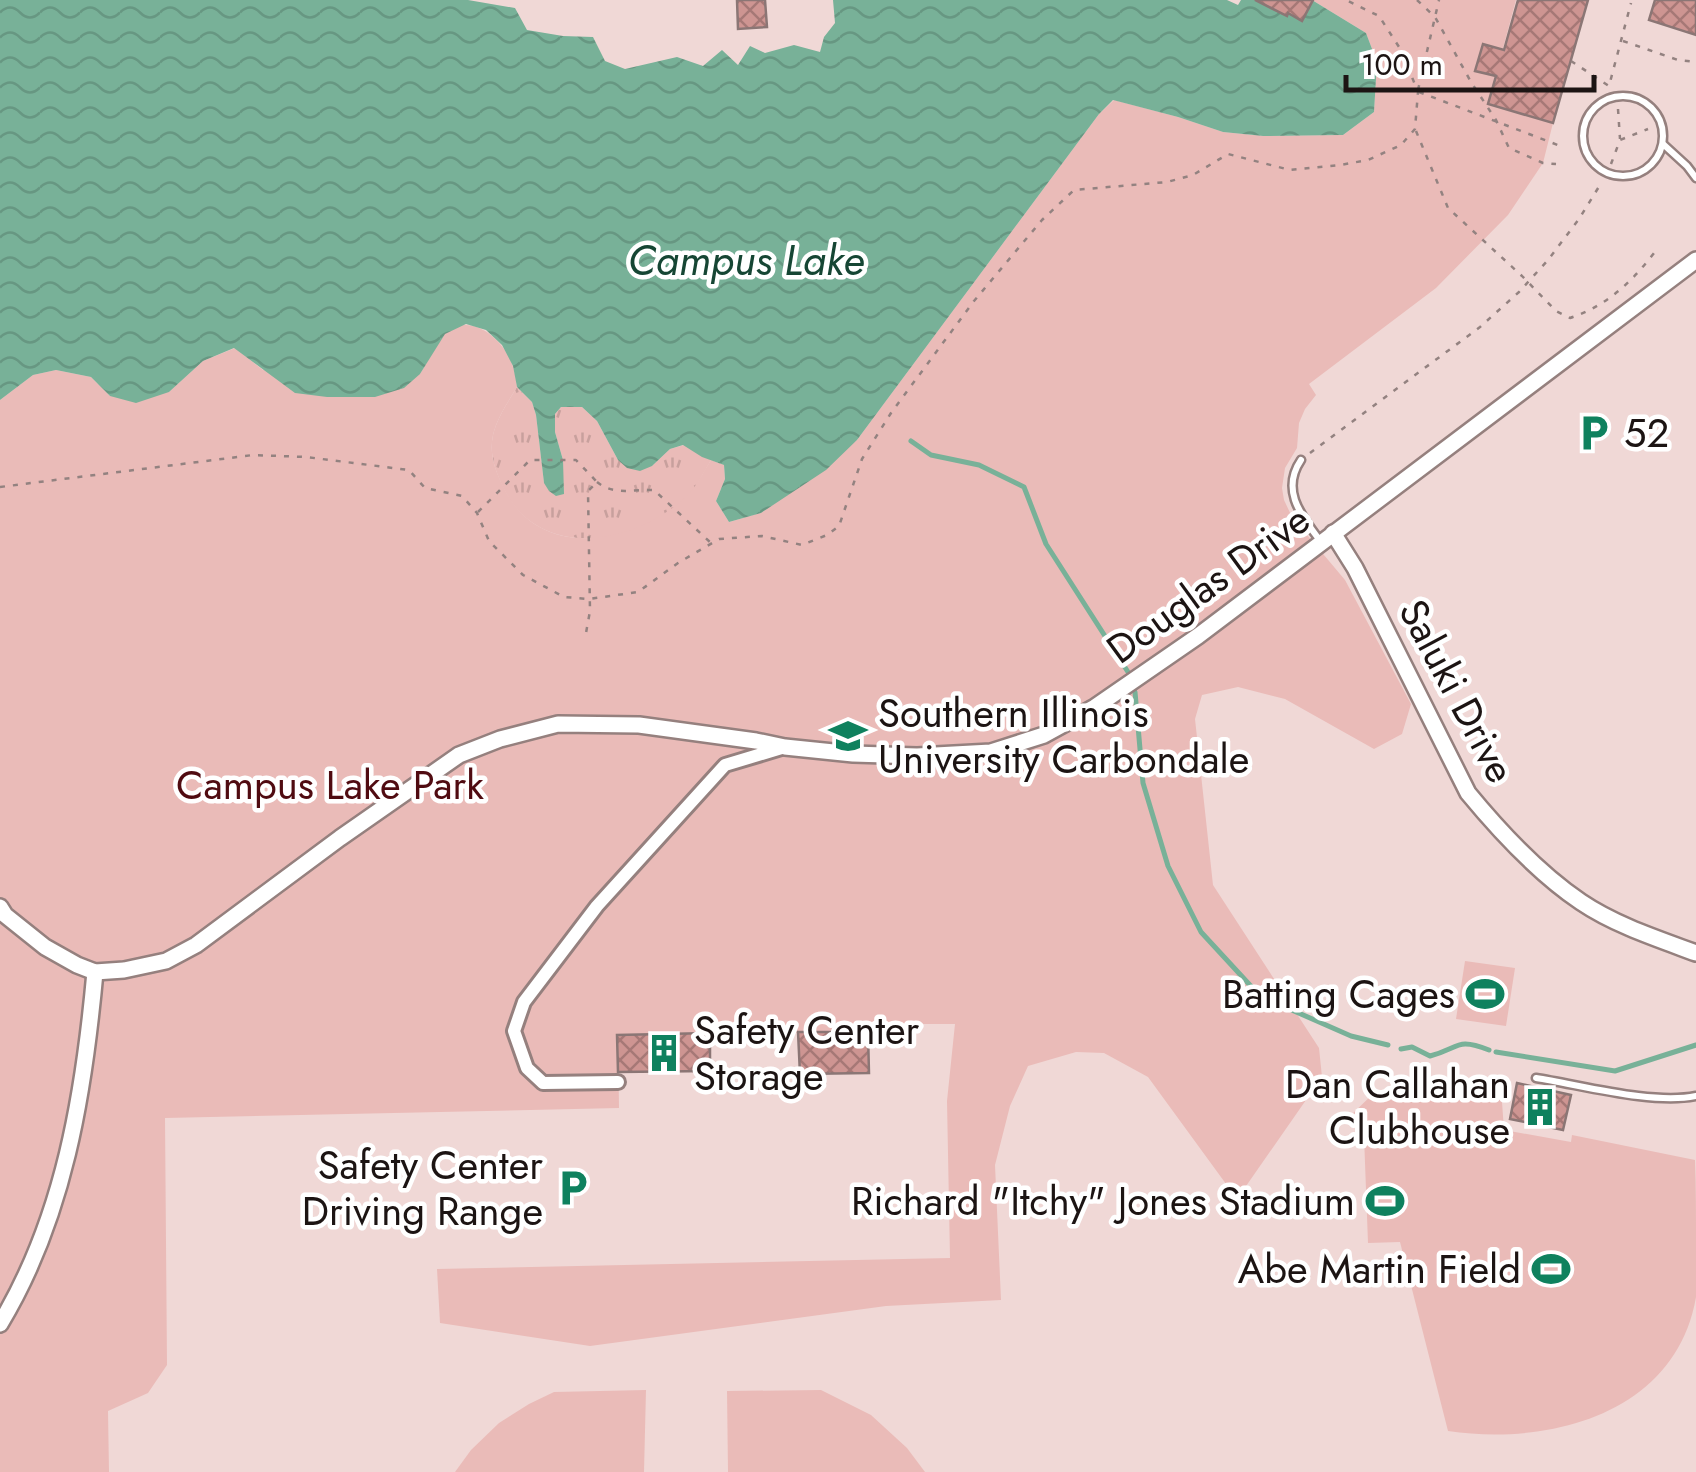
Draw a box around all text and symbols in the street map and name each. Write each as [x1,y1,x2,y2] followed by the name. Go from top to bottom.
[1346,30,1594,92] scale bar
[1361,43,1443,86] text: 100 m
[628,230,864,291] water label: Campus Lake
[1624,404,1669,462] place label: 52
[1573,412,1615,454] parking icon: 52
[1095,490,1321,678] street label: Douglas Drive
[1384,589,1530,793] street label: Saluki Drive
[878,684,1249,788] place label: Southern Illinois University Carbondale
[827,715,869,757] school or university icon: Southern Illinois University Carbondale
[176,756,484,814] park label: Campus Lake Park
[1222,965,1455,1023] place label: Batting Cages
[1464,973,1506,1015] sports icon: Batting Cages
[694,1001,920,1105] place label: Safety Center Storage
[643,1032,685,1074] building icon: Safety Center Storage
[1285,1055,1510,1159] place label: Dan Callahan Clubhouse
[1519,1086,1561,1128] building icon: Dan Callahan Clubhouse
[302,1136,543,1240] place label: Safety Center Driving Range
[552,1167,594,1209] parking icon: Safety Center Driving Range
[851,1172,1355,1230] place label: Richard "Itchy" Jones Stadium
[1364,1180,1406,1222] sports icon: Richard "Itchy" Jones Stadium
[1238,1240,1521,1298] place label: Abe Martin Field
[1530,1248,1572,1290] sports icon: Abe Martin Field

